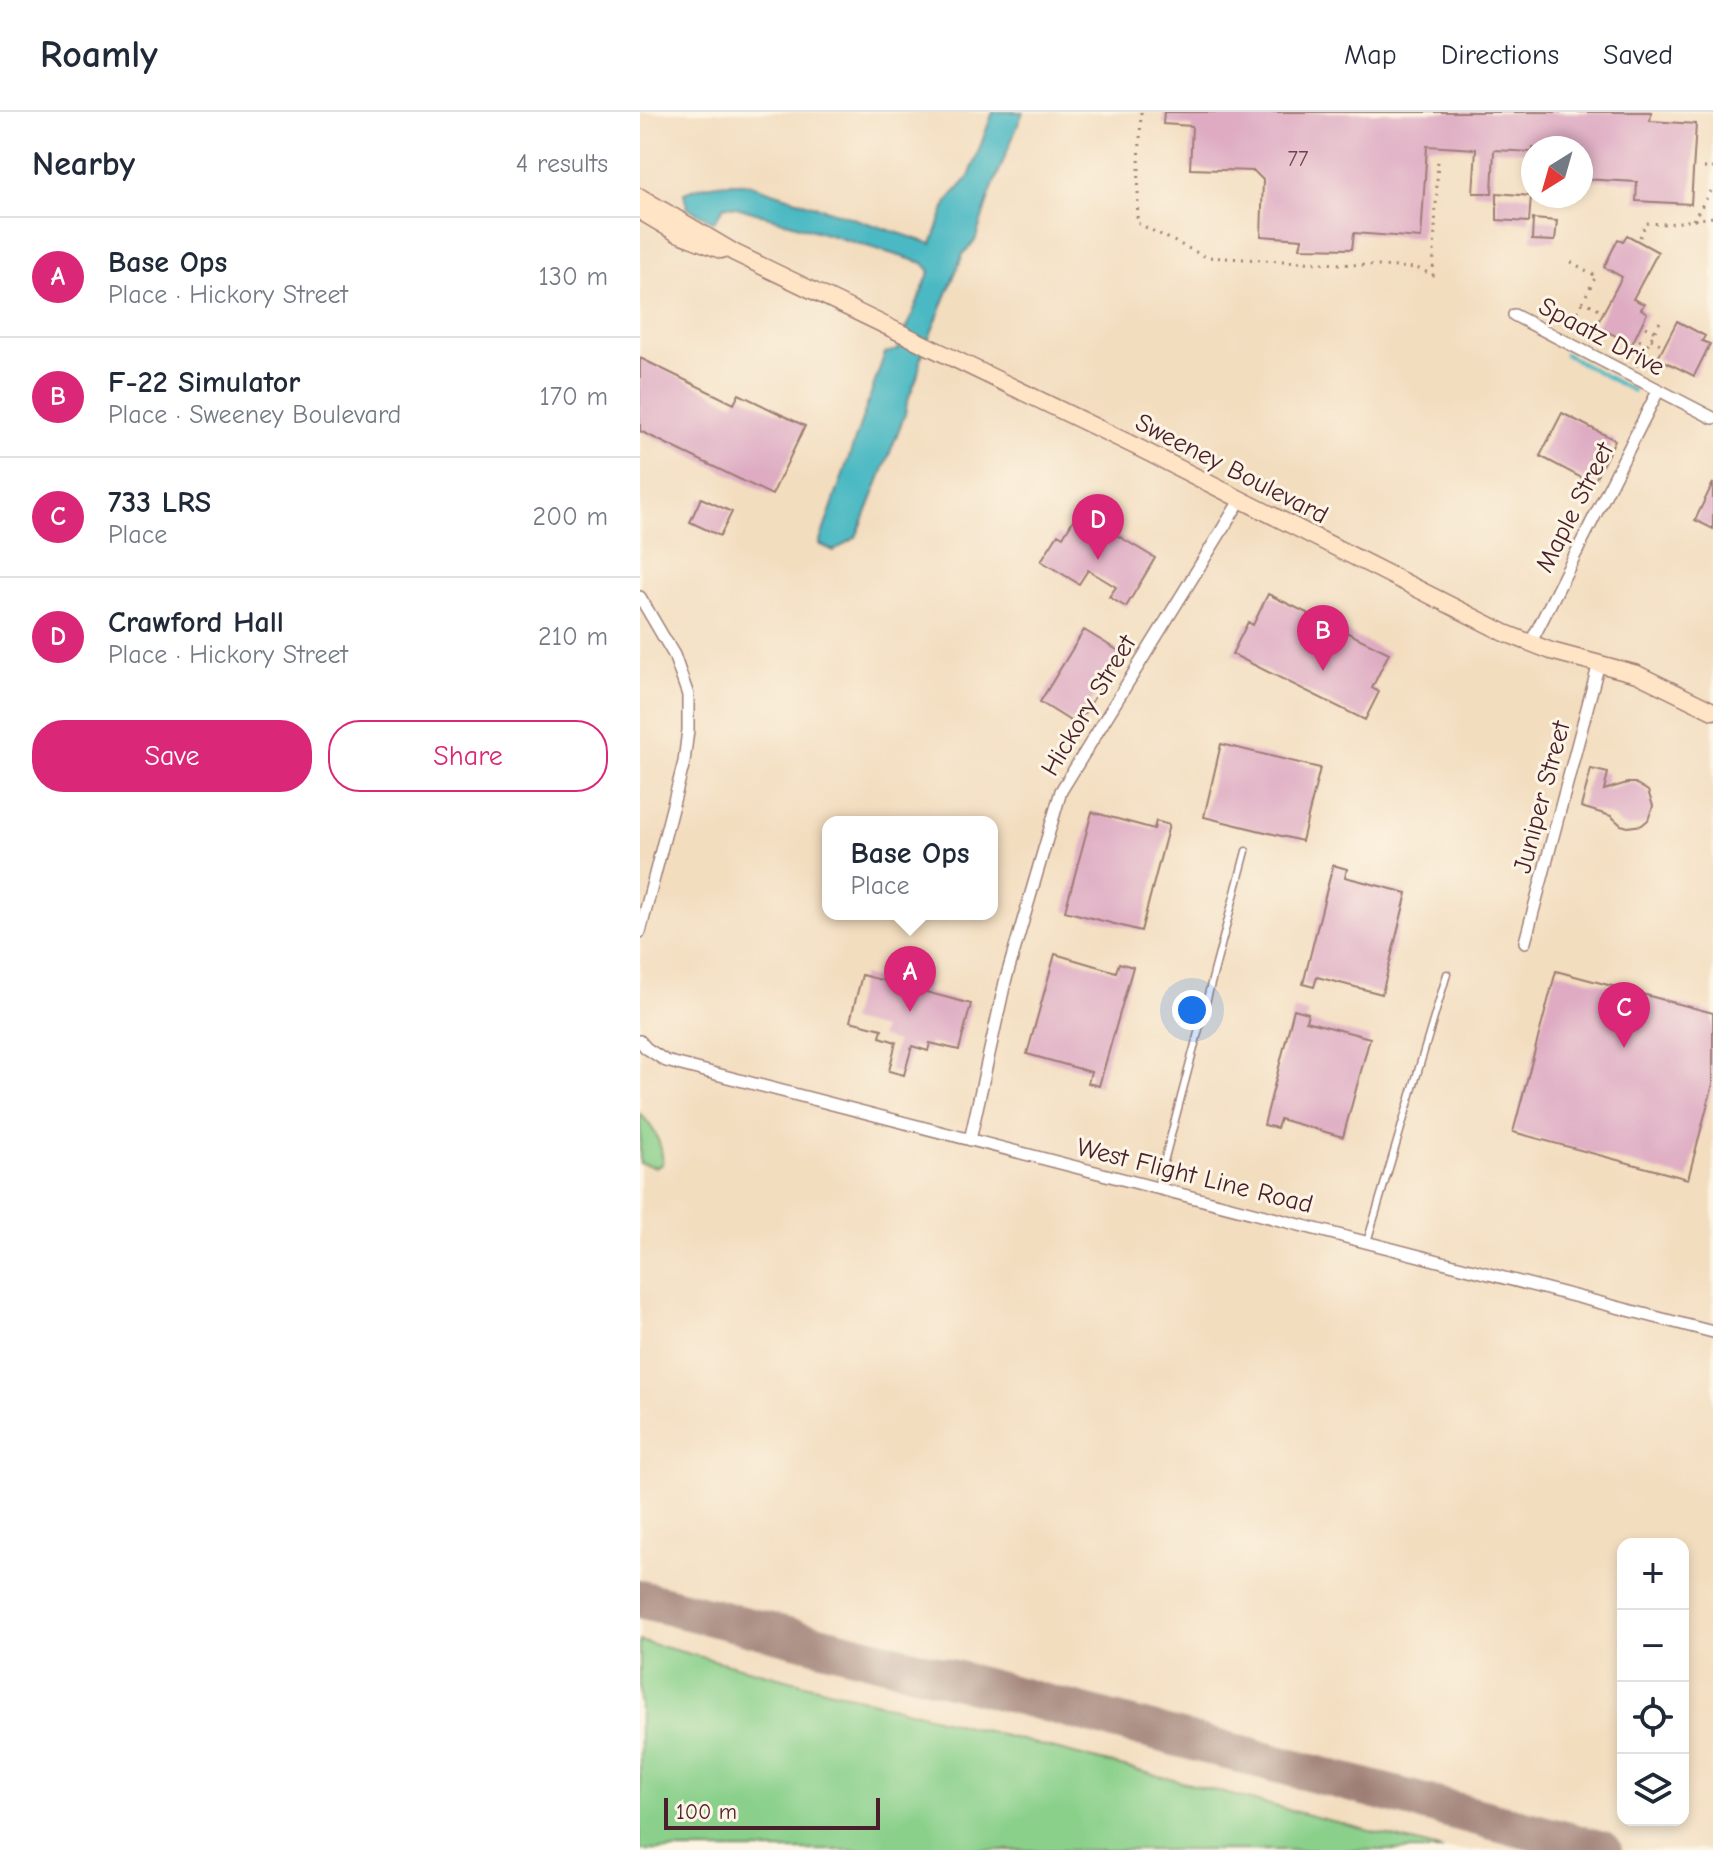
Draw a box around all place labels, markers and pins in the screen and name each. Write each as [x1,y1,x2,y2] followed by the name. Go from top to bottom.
[1072,494,1124,560] pin: D
[1297,605,1349,671] pin: B
[884,946,936,1012] pin: A
[1598,982,1650,1048] pin: C

